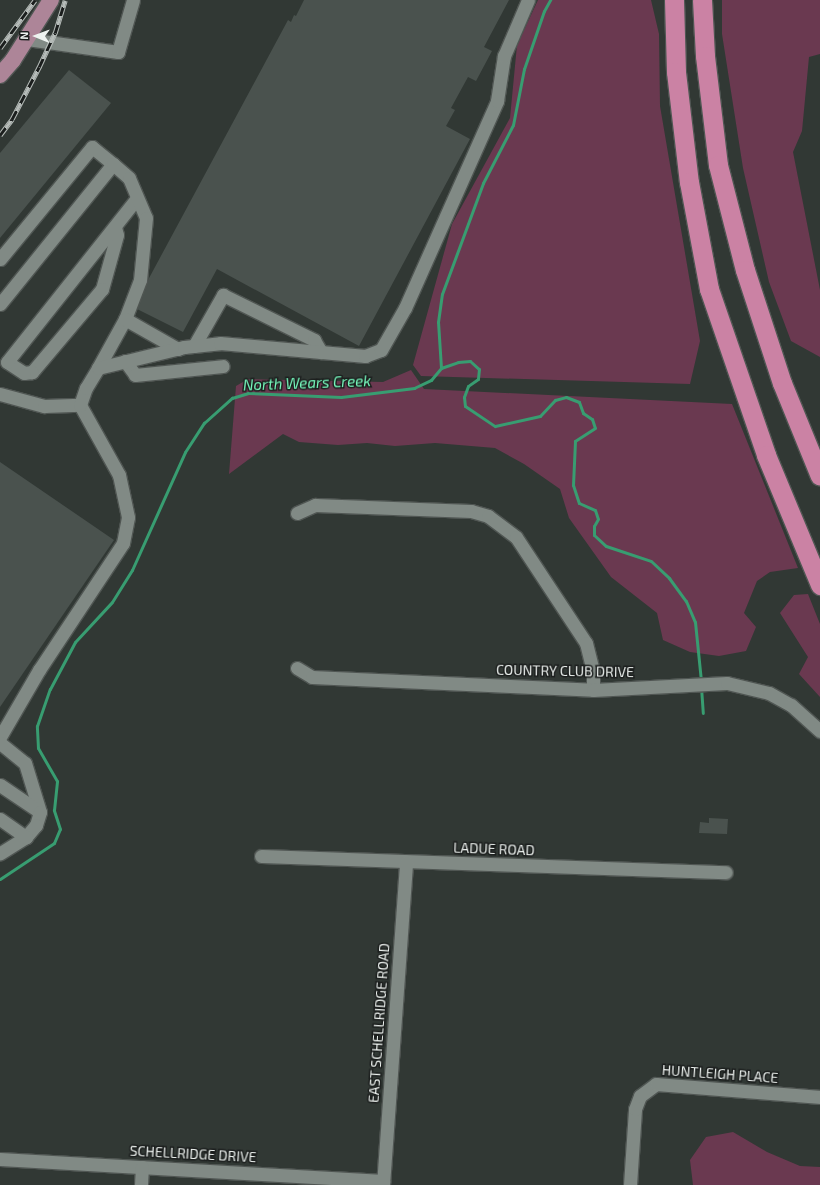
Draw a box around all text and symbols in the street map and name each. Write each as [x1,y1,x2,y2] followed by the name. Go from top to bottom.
[16,16,56,56] north arrow
[17,32,30,40] text: N
[243,372,371,394] water label: North Wears Creek
[496,661,634,681] street label: COUNTRY CLUB DRIVE
[453,839,535,859] street label: LADUE ROAD
[365,942,393,1104] street label: EAST SCHELLRIDGE ROAD
[661,1062,779,1086] street label: HUNTLEIGH PLACE
[129,1142,257,1166] street label: SCHELLRIDGE DRIVE

